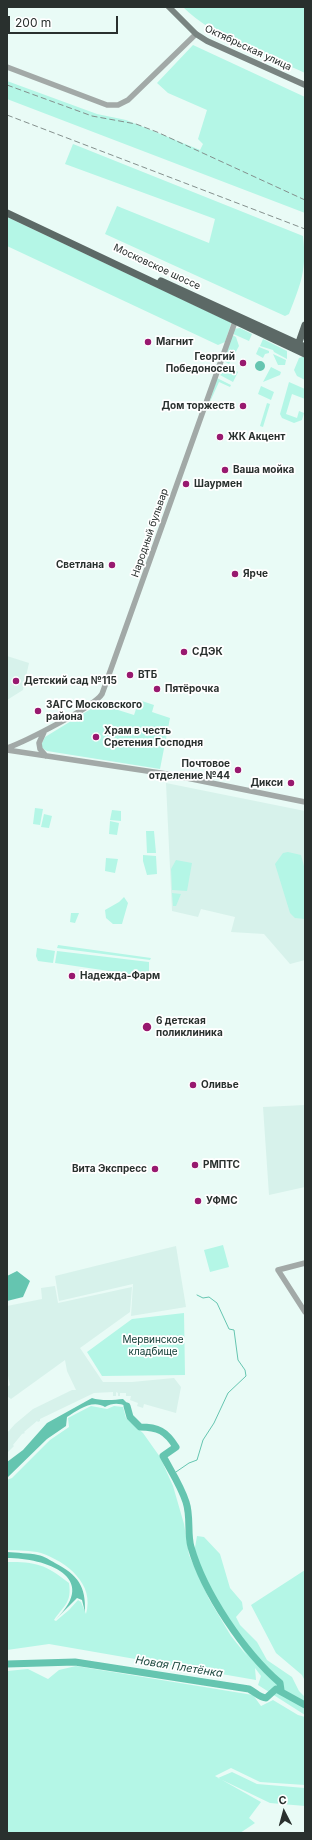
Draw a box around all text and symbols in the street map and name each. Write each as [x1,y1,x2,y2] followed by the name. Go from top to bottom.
[10,8,120,34] scale bar
[15,15,51,30] text: 200 m
[203,23,293,73] street label: Октябрьская улица
[112,242,202,292] street label: Московское шоссе
[156,336,193,348] place label: Магнит
[143,337,153,347] marker: Магнит
[166,351,235,374] place label: Георгий Победоносец
[238,358,248,368] marker: Георгий Победоносец
[161,400,235,412] place label: Дом торжеств
[238,401,248,411] marker: Дом торжеств
[228,431,285,443] place label: ЖК Акцент
[215,432,225,442] marker: ЖК Акцент
[233,464,294,476] place label: Ваша мойка
[220,465,230,475] marker: Ваша мойка
[194,478,242,490] place label: Шаурмен
[181,479,191,489] marker: Шаурмен
[129,487,171,579] street label: Народный бульвар
[56,559,104,571] place label: Светлана
[107,560,117,570] marker: Светлана
[243,568,268,580] place label: Ярче
[230,569,240,579] marker: Ярче
[192,646,223,658] place label: СДЭК
[179,647,189,657] marker: СДЭК
[138,669,157,681] place label: ВТБ
[125,670,135,680] marker: ВТБ
[24,675,117,687] place label: Детский сад №115
[11,676,21,686] marker: Детский сад №115
[165,683,219,695] place label: Пятёрочка
[152,684,162,694] marker: Пятёрочка
[46,699,142,722] place label: ЗАГС Московского района
[33,706,43,716] marker: ЗАГС Московского района
[104,725,203,748] place label: Храм в честь Сретения Господня
[91,732,101,742] marker: Храм в честь Сретения Господня
[149,758,230,782] place label: Почтовое отделение №44
[233,765,243,775] marker: Почтовое отделение №44
[250,777,283,789] place label: Дикси
[286,778,296,788] marker: Дикси
[80,970,160,982] place label: Надежда-Фарм
[67,971,77,981] marker: Надежда-Фарм
[156,1015,223,1038] place label: 6 детская поликлиника
[141,1021,153,1033] marker: 6 детская поликлиника
[201,1079,239,1091] place label: Оливье
[188,1080,198,1090] marker: Оливье
[203,1159,240,1171] place label: РМПТС
[190,1160,200,1170] marker: РМПТС
[72,1163,147,1175] place label: Вита Экспресс
[150,1164,160,1174] marker: Вита Экспресс
[206,1195,238,1207] place label: УФМС
[193,1196,203,1206] marker: УФМС
[122,1334,184,1358] park label: Мервинское кладбище
[134,1654,224,1680] water label: Новая Плетёнка
[264,1792,304,1832] north arrow
[278,1793,288,1807] text: С

